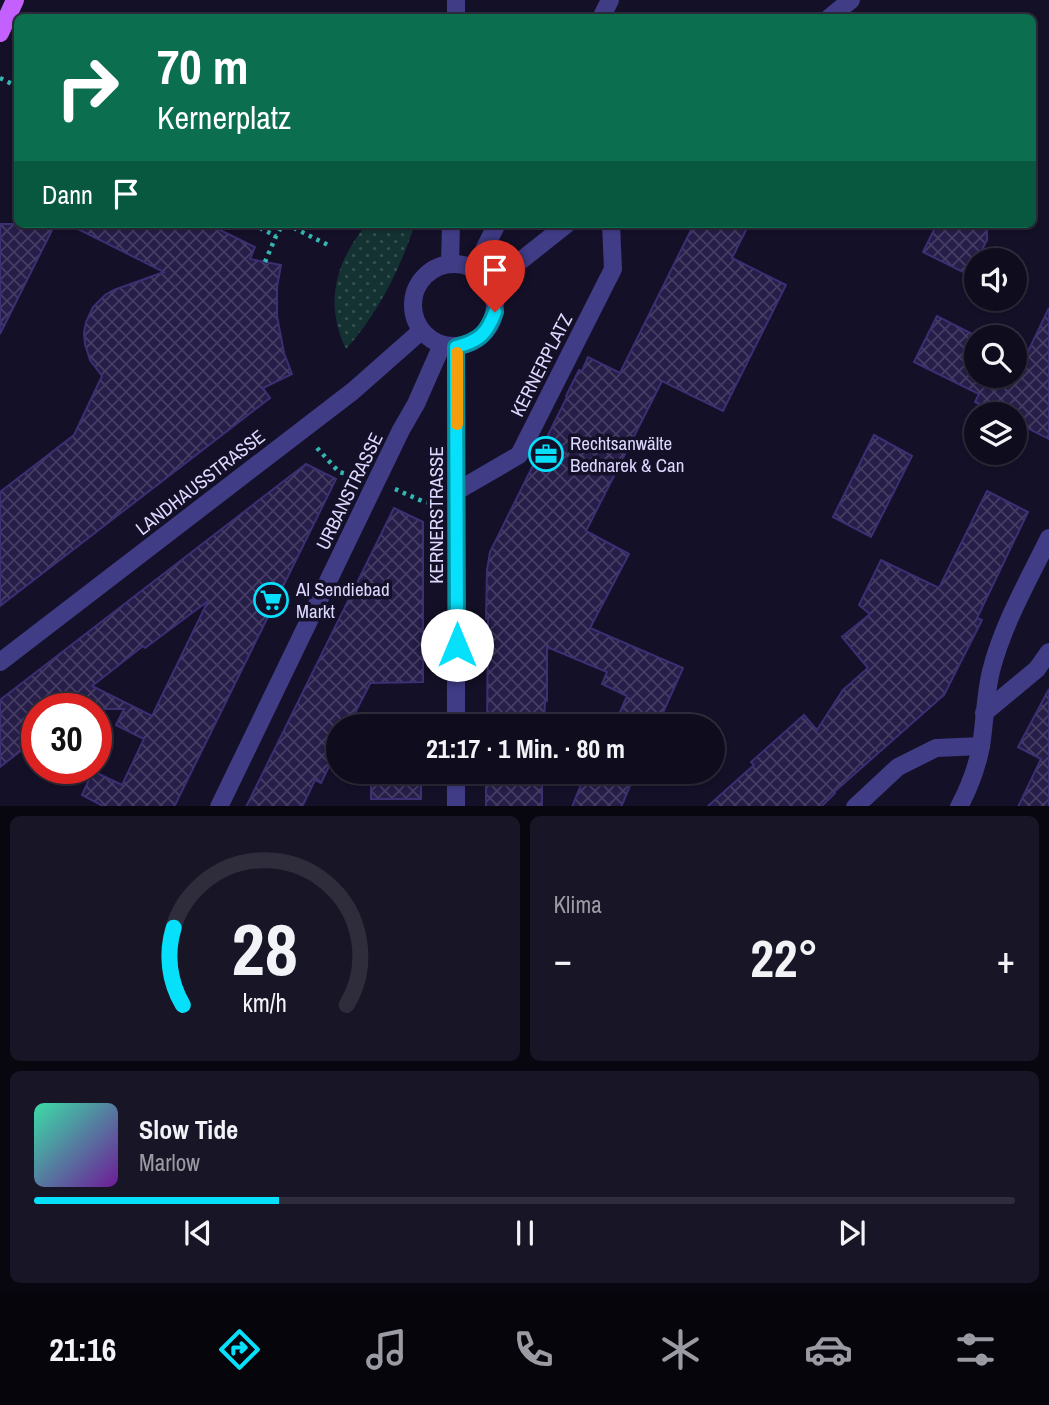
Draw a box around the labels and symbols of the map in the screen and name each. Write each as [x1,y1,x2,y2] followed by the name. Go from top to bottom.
[465,240,525,312] pin
[504,309,578,421] street label: KERNERPLATZ
[130,423,270,541] street label: LANDHAUSSTRASSE
[309,428,389,554] street label: URBANSTRASSE
[570,430,684,478] place label: Rechtsanwälte Bednarek & Can
[527,435,565,473] office icon: Rechtsanwälte Bednarek & Can
[423,446,449,584] street label: KERNERSTRASSE
[295,576,390,624] place label: Al Sendiebad Markt
[252,581,290,619] supermarket icon: Al Sendiebad Markt
[420,608,494,682] position arrow
[21,693,112,784] speed limit sign: 30

